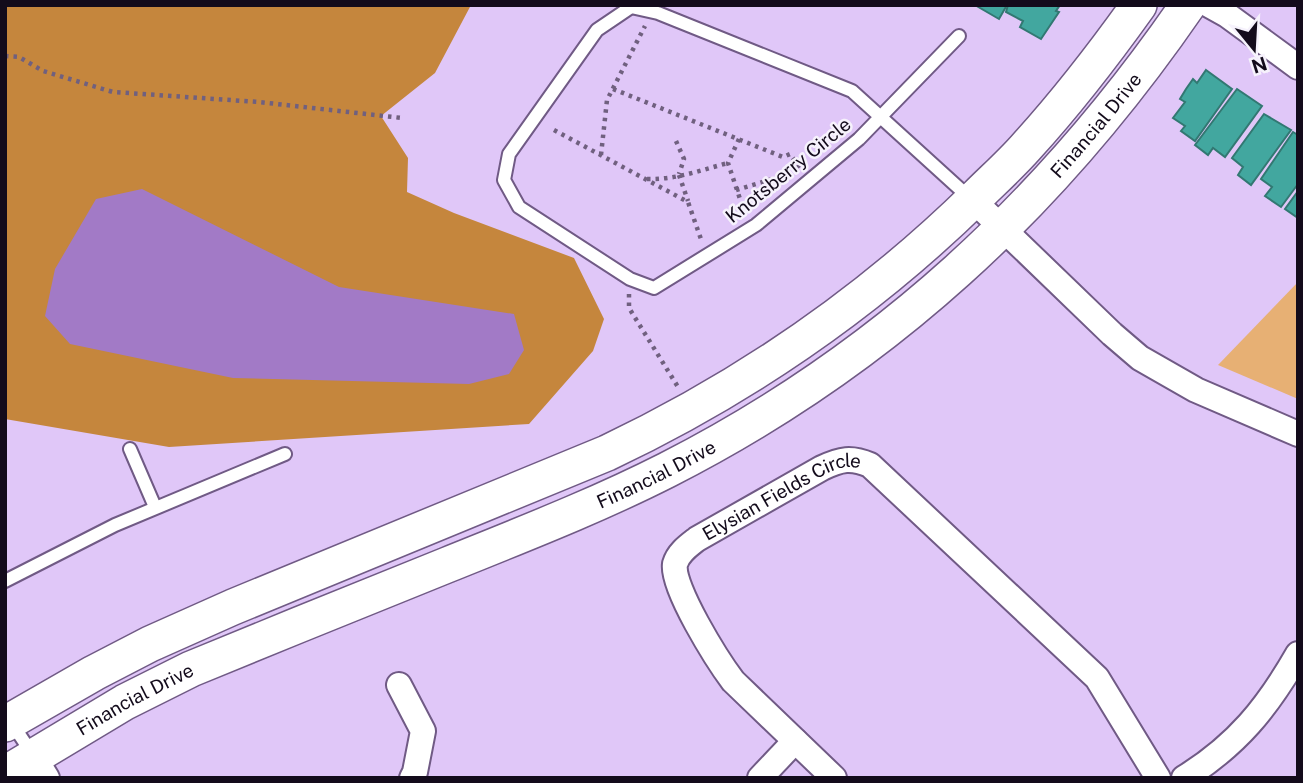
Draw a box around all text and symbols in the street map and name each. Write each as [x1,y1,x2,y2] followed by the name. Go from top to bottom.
[1219,14,1289,84] north arrow
[1249,52,1270,78] text: N
[1046,68,1146,182] street label: Financial Drive
[721,113,855,227] street label: Knotsberry Circle
[593,435,719,513] street label: Financial Drive
[698,449,863,545] street label: Elysian Fields Circle
[72,659,197,740] street label: Financial Drive

